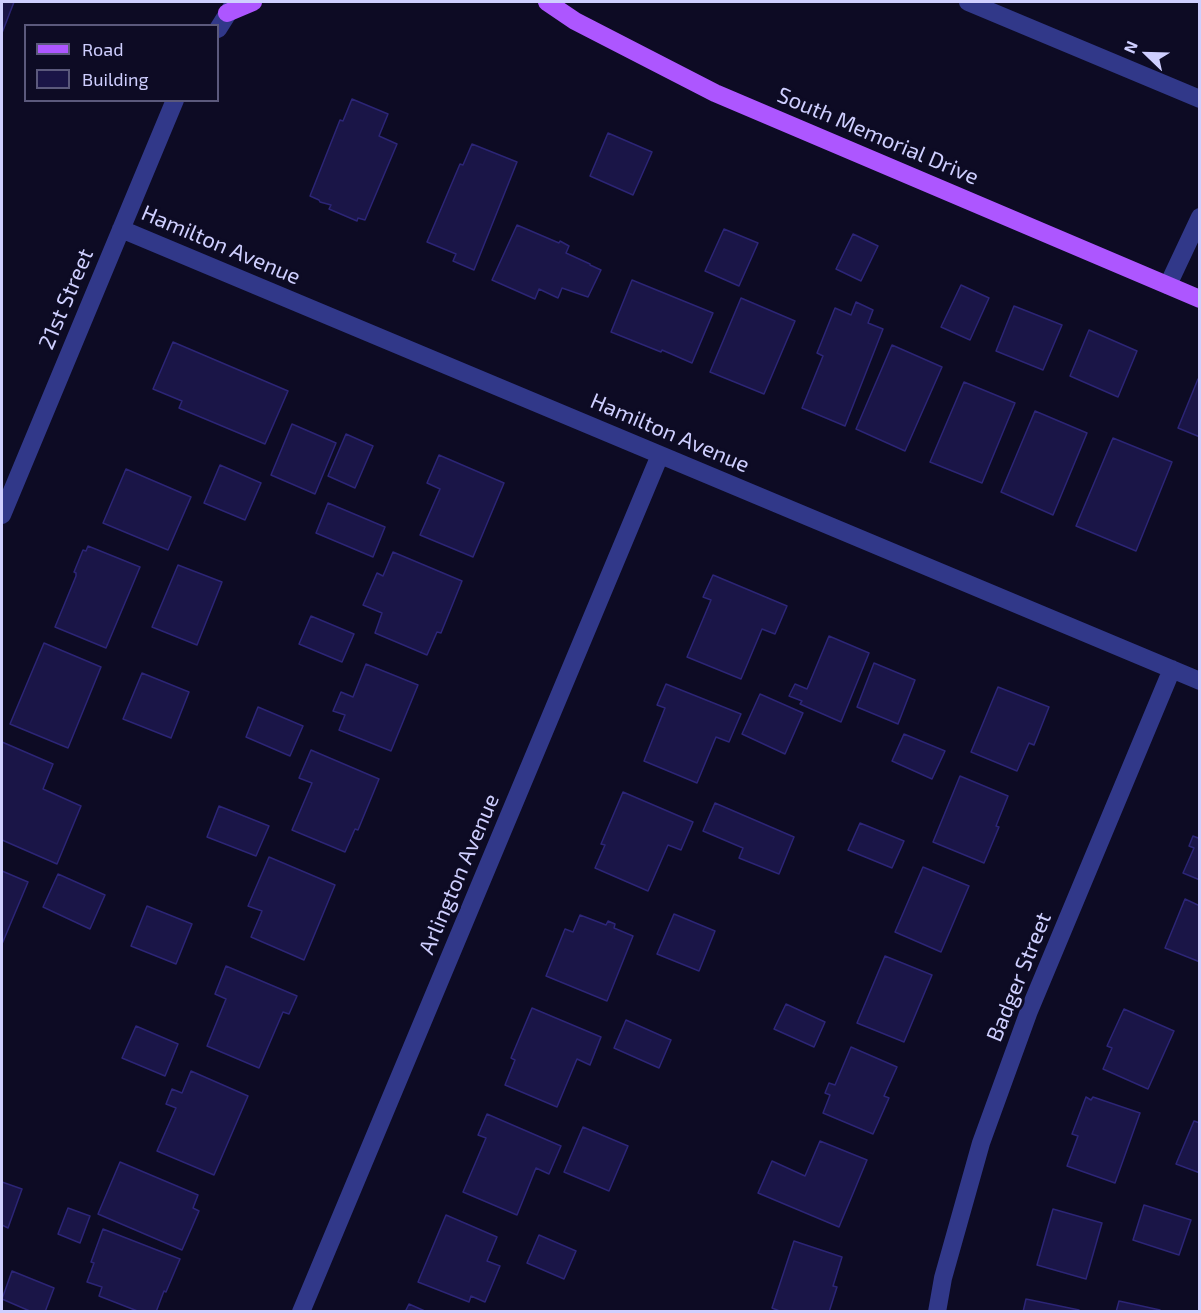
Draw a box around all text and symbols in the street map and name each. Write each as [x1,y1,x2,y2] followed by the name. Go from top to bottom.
[24,24,219,102] legend
[1117,24,1177,84] north arrow
[82,38,123,60] text: Road
[1119,38,1141,56] text: N
[82,68,149,90] text: Building
[773,82,983,190] street label: South Memorial Drive
[138,200,304,290] street label: Hamilton Avenue
[33,245,99,353] street label: 21st Street
[587,388,753,478] street label: Hamilton Avenue
[413,790,505,958] street label: Arlington Avenue
[981,908,1057,1046] street label: Badger Street

